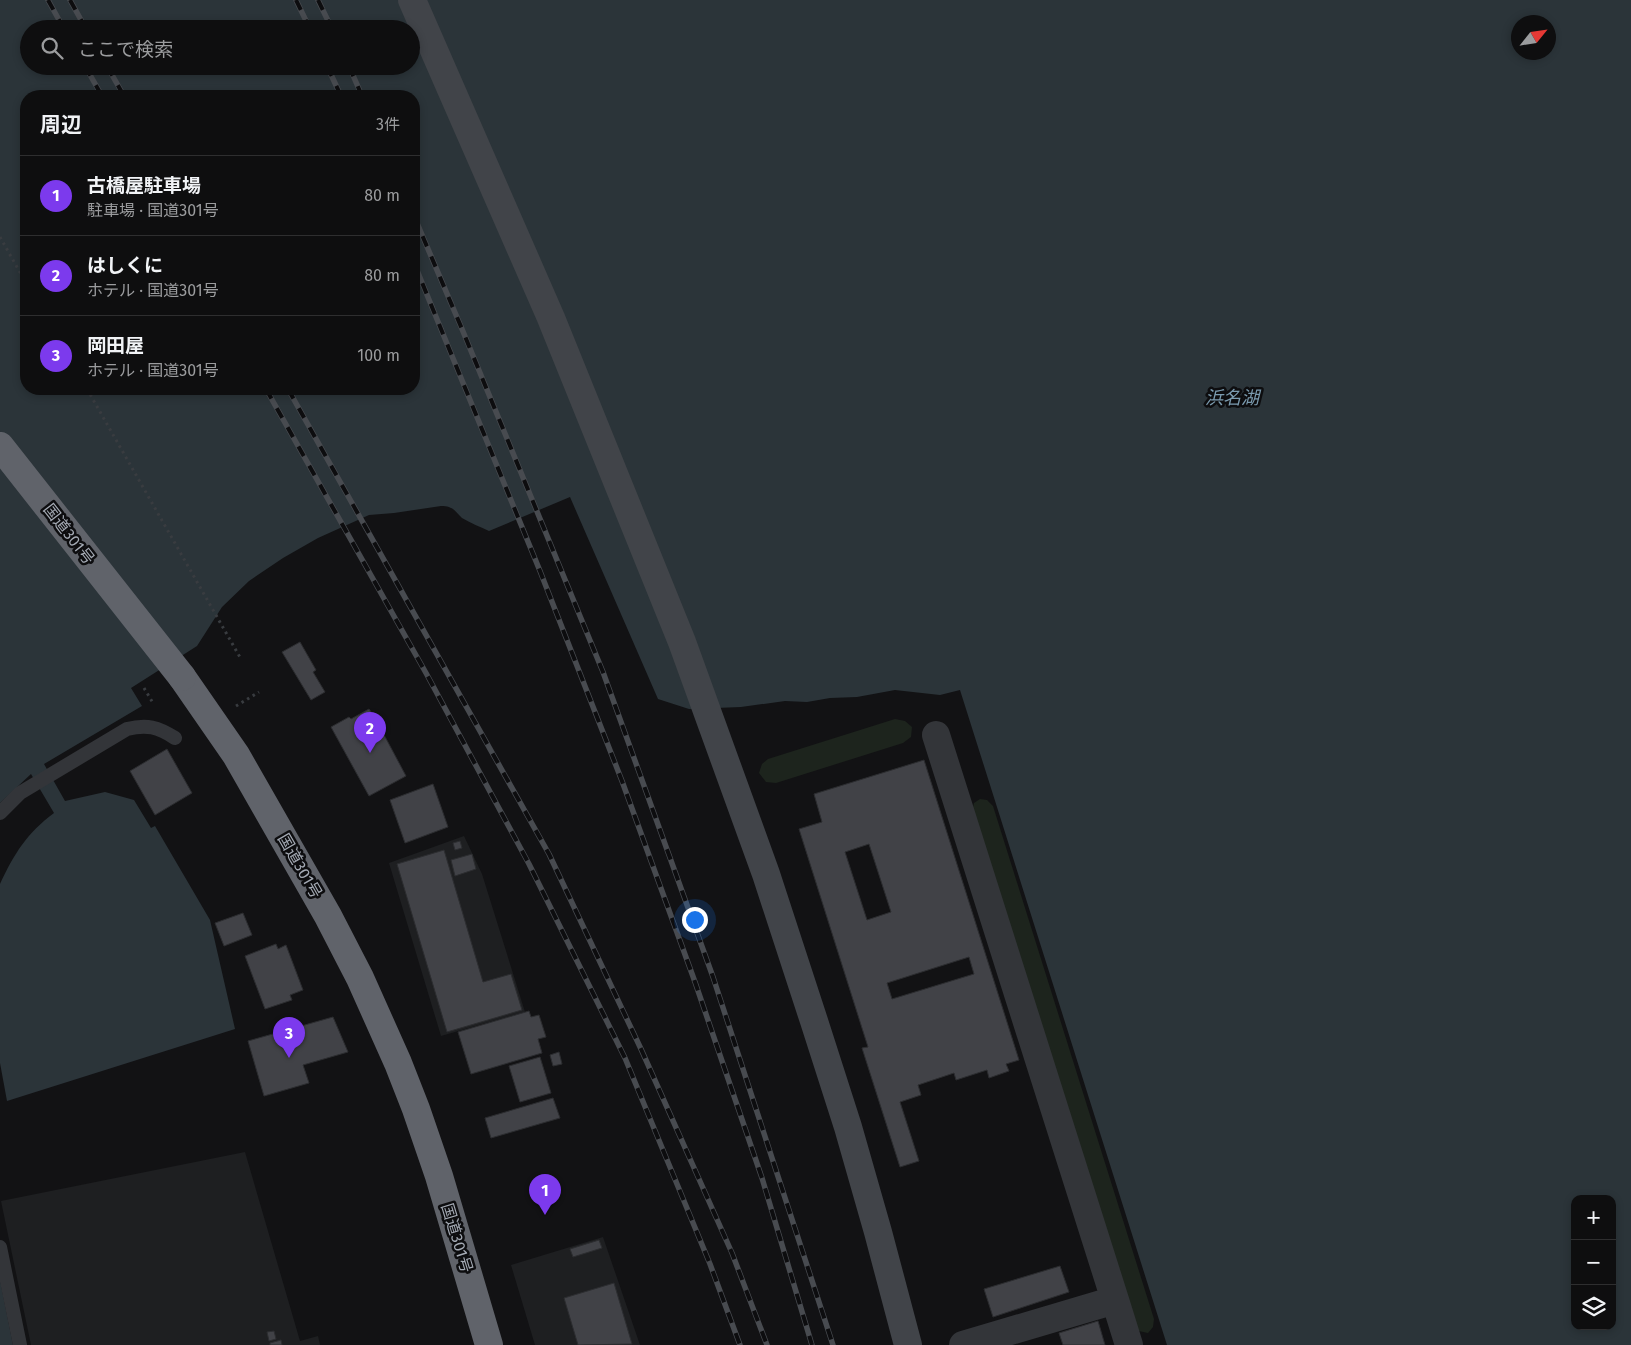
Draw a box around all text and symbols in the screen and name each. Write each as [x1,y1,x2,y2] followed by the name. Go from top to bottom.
[1511,15,1556,60] north arrow
[20,20,420,75] search box
[38,34,66,62] icon: search
[78,38,173,61] text: ここで検索
[40,112,82,138] text: 周辺
[376,115,400,134] text: 3件
[87,174,201,197] text: 古橋屋駐車場
[52,186,60,205] text: 1
[364,186,400,205] text: 80 m
[87,201,219,220] text: 駐車場 · 国道301号
[87,254,163,277] text: はしくに
[52,266,60,285] text: 2
[364,266,400,285] text: 80 m
[87,281,219,300] text: ホテル · 国道301号
[87,334,144,357] text: 岡田屋
[52,346,60,365] text: 3
[357,346,400,365] text: 100 m
[87,361,219,380] text: ホテル · 国道301号
[1205,387,1262,409] water label: 浜名湖
[40,500,98,568] street label: 国道301号
[354,712,386,753] pin: 2
[274,830,326,902] street label: 国道301号
[682,907,708,933] your location
[273,1017,305,1058] pin: 3
[529,1174,561,1215] pin: 1
[1571,1195,1616,1330] map controls
[1571,1195,1616,1240] button: +
[437,1201,477,1275] street label: 国道301号
[1571,1240,1616,1285] button: −
[1571,1285,1616,1330] button: layers

